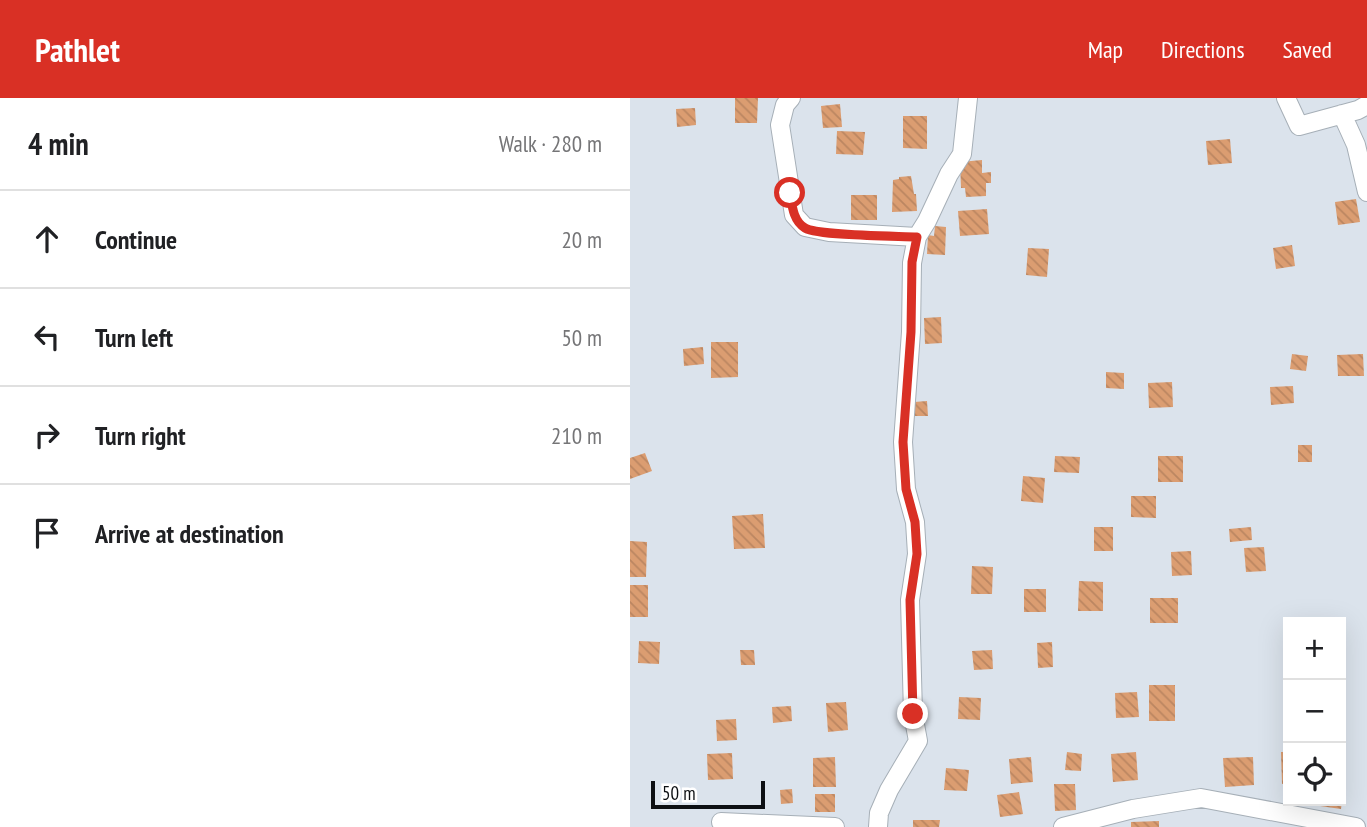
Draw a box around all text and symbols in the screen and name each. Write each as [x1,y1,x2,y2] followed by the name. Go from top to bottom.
[35,28,120,71] text: Pathlet
[1088,34,1123,65] text: Map
[1161,34,1245,65] text: Directions
[1283,34,1332,65] text: Saved
[28,124,89,163] text: 4 min
[499,129,602,158] text: Walk · 280 m
[774,177,805,208] route start
[28,220,66,258] icon: ahead
[95,223,177,256] text: Continue
[561,225,602,254] text: 20 m
[28,318,66,356] icon: left
[95,321,173,354] text: Turn left
[561,323,602,352] text: 50 m
[28,416,66,454] icon: right
[95,419,186,452] text: Turn right
[551,421,602,450] text: 210 m
[28,514,66,552] icon: arrive
[95,517,284,550] text: Arrive at destination
[1283,617,1346,806] map controls
[1283,617,1346,680] button: +
[1283,680,1346,743] button: −
[897,698,928,729] route end
[1283,743,1346,806] button: locate
[651,778,765,810] scale bar
[662,781,696,805] text: 50 m

